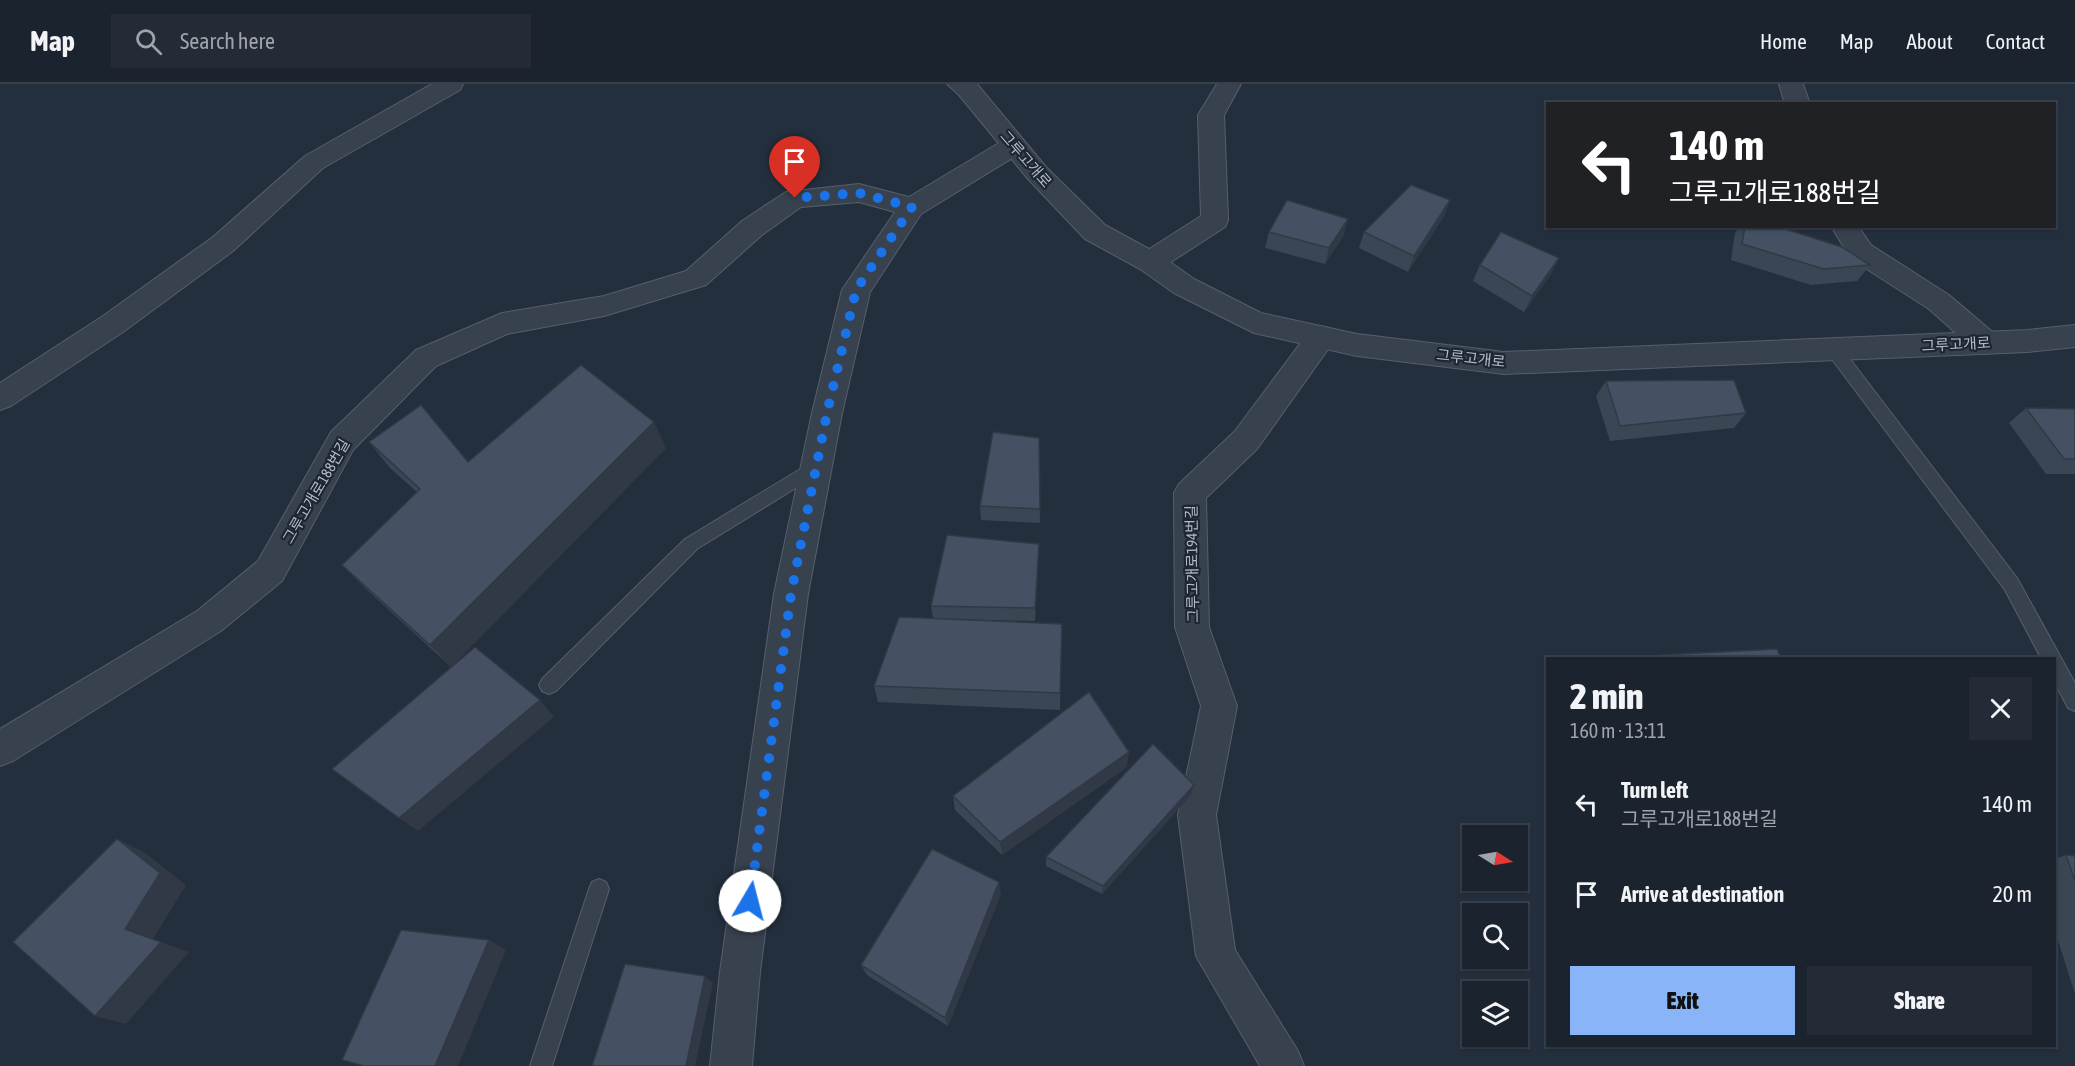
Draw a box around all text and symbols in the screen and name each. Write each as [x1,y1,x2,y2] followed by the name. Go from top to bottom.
[111,14,531,68] search box
[30,25,75,57] text: Map
[132,25,165,58] icon: search
[180,28,275,54] text: Search here
[1760,29,1807,53] text: Home
[1840,29,1874,53] text: Map
[1907,29,1953,53] text: About
[1986,29,2045,53] text: Contact
[1669,121,1764,169] text: 140 m
[1570,126,1648,204] icon: left
[997,127,1055,191] street label: 그루고개로
[769,136,820,198] pin
[778,145,811,178] icon: arrive
[1669,177,1881,208] text: 그루고개로188번길
[1921,334,1991,354] street label: 그루고개로
[1436,346,1506,370] street label: 그루고개로
[279,436,353,546] street label: 그루고개로188번길
[1182,505,1202,623] street label: 그루고개로194번길
[1570,675,1644,717] text: 2 min
[1969,677,2032,740] button: close
[1570,719,1666,742] text: 160 m · 13:11
[1621,777,1688,803] text: Turn left
[1570,788,1603,821] icon: left
[1982,791,2032,817] text: 140 m
[1621,807,1778,830] text: 그루고개로188번길
[1462,825,1528,891] north arrow
[1462,825,1528,1047] map controls
[718,869,782,933] position arrow
[1570,878,1603,911] icon: arrive
[1621,881,1784,907] text: Arrive at destination
[1992,881,2032,907] text: 20 m
[1462,903,1528,969] button: search
[1570,966,1795,1035] button: Exit
[1807,966,2032,1035] button: Share
[1462,981,1528,1047] button: layers

